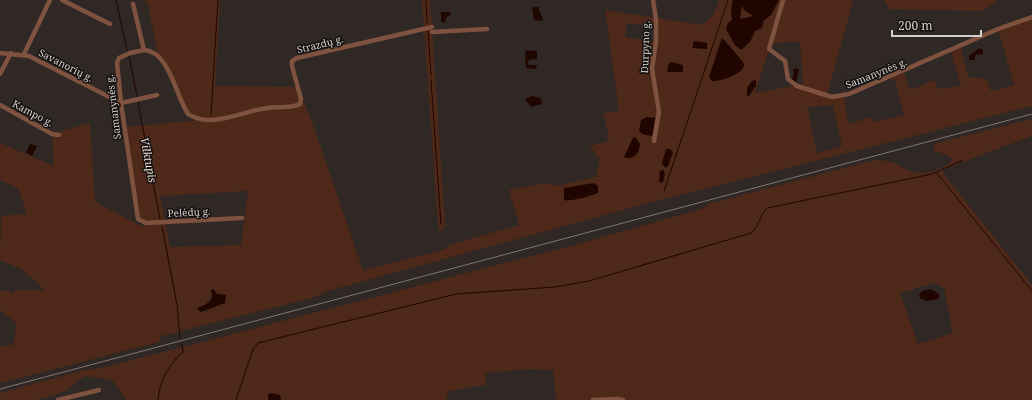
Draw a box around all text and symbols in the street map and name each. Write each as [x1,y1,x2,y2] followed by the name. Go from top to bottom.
[892,12,981,38] scale bar
[898,17,933,34] text: 200 m
[637,20,653,74] street label: Durpyno g.
[295,32,345,56] street label: Strazdų g.
[36,45,96,85] street label: Savanorių g.
[843,54,909,92] street label: Samanynės g.
[102,74,124,140] street label: Samanynės g.
[10,96,56,130] street label: Kampo g.
[137,136,161,184] water label: Vilktupis
[167,204,211,220] street label: Pelėdų g.

